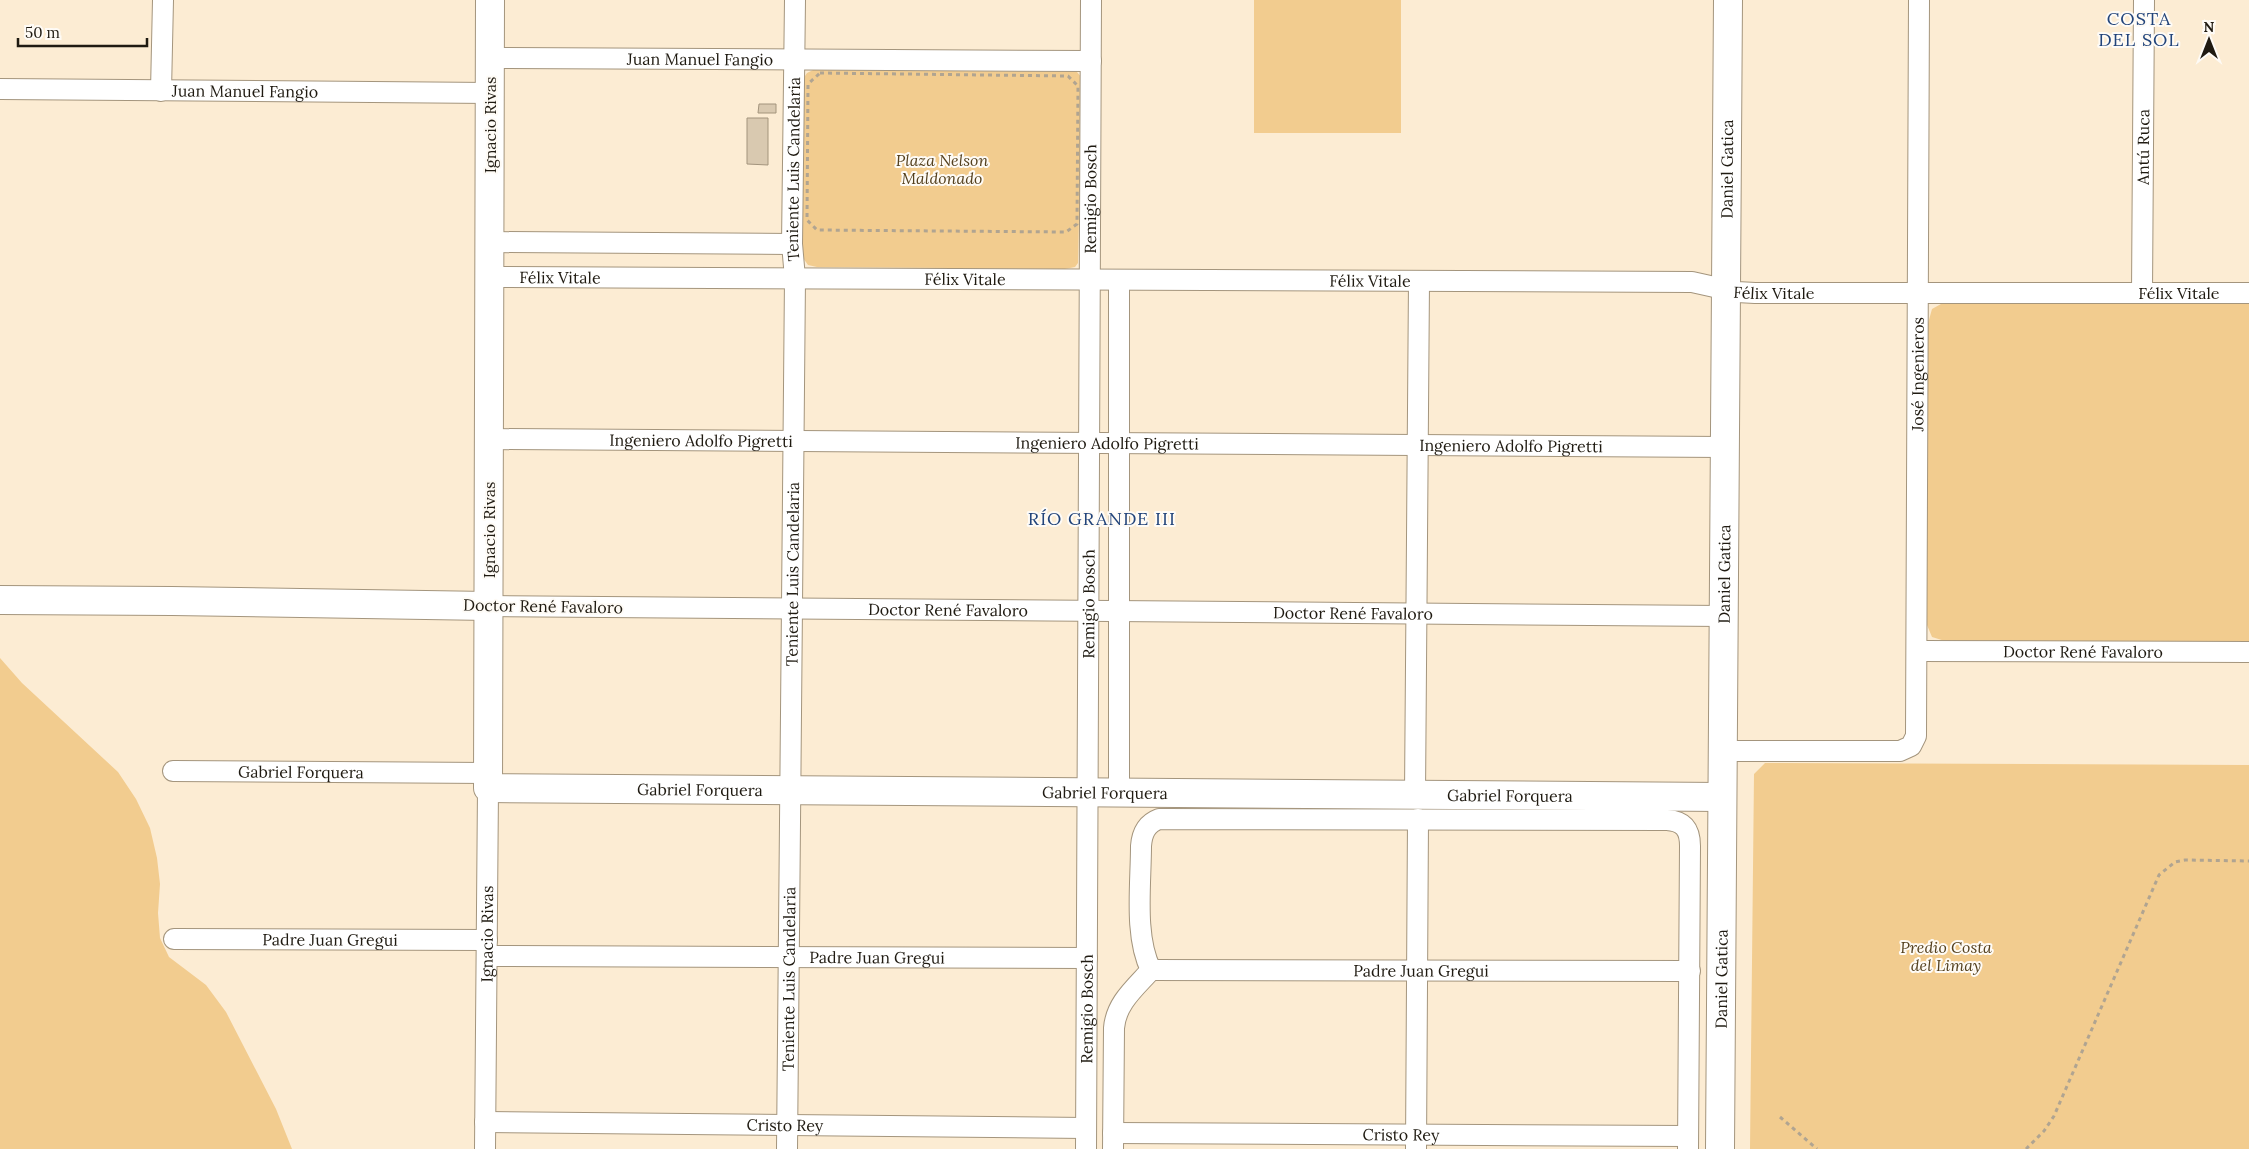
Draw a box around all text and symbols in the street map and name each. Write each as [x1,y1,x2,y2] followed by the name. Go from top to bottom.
[2098,7,2180,51] district label: COSTA DEL SOL
[18,15,146,47] scale bar
[2184,15,2234,65] north arrow
[2204,18,2215,36] text: N
[25,23,60,42] text: 50 m
[626,49,773,69] street label: Juan Manuel Fangio
[480,77,500,173] street label: Ignacio Rivas
[782,77,804,262] street label: Teniente Luis Candelaria
[171,80,318,102] street label: Juan Manuel Fangio
[2133,109,2153,186] street label: Antú Ruca
[1716,119,1737,219] street label: Daniel Gatica
[1080,144,1100,254] street label: Remigio Bosch
[896,150,988,188] park label: Plaza Nelson Maldonado
[519,267,601,287] street label: Félix Vitale
[924,269,1006,289] street label: Félix Vitale
[1329,270,1411,291] street label: Félix Vitale
[1733,282,1815,303] street label: Félix Vitale
[2138,283,2220,303] street label: Félix Vitale
[1907,317,1928,433] street label: José Ingenieros
[609,430,793,451] street label: Ingeniero Adolfo Pigretti
[1015,432,1199,454] street label: Ingeniero Adolfo Pigretti
[1419,435,1603,456] street label: Ingeniero Adolfo Pigretti
[479,482,499,578] street label: Ignacio Rivas
[781,482,803,666] street label: Teniente Luis Candelaria
[1028,507,1176,530] district label: RÍO GRANDE III
[1714,524,1734,624] street label: Daniel Gatica
[1078,549,1099,659] street label: Remigio Bosch
[463,595,623,617] street label: Doctor René Favaloro
[868,599,1028,620] street label: Doctor René Favaloro
[1273,602,1433,624] street label: Doctor René Favaloro
[2003,641,2163,662] street label: Doctor René Favaloro
[238,761,364,782] street label: Gabriel Forquera
[637,779,763,800] street label: Gabriel Forquera
[1042,782,1168,803] street label: Gabriel Forquera
[1447,785,1573,806] street label: Gabriel Forquera
[476,886,497,982] street label: Ignacio Rivas
[778,887,799,1071] street label: Teniente Luis Candelaria
[262,929,398,950] street label: Padre Juan Gregui
[1711,929,1732,1029] street label: Daniel Gatica
[1900,937,1992,975] park label: Predio Costa del Limay
[809,947,945,968] street label: Padre Juan Gregui
[1076,954,1097,1064] street label: Remigio Bosch
[1353,960,1489,981] street label: Padre Juan Gregui
[746,1115,824,1135] street label: Cristo Rey
[1363,1124,1440,1145] street label: Cristo Rey

